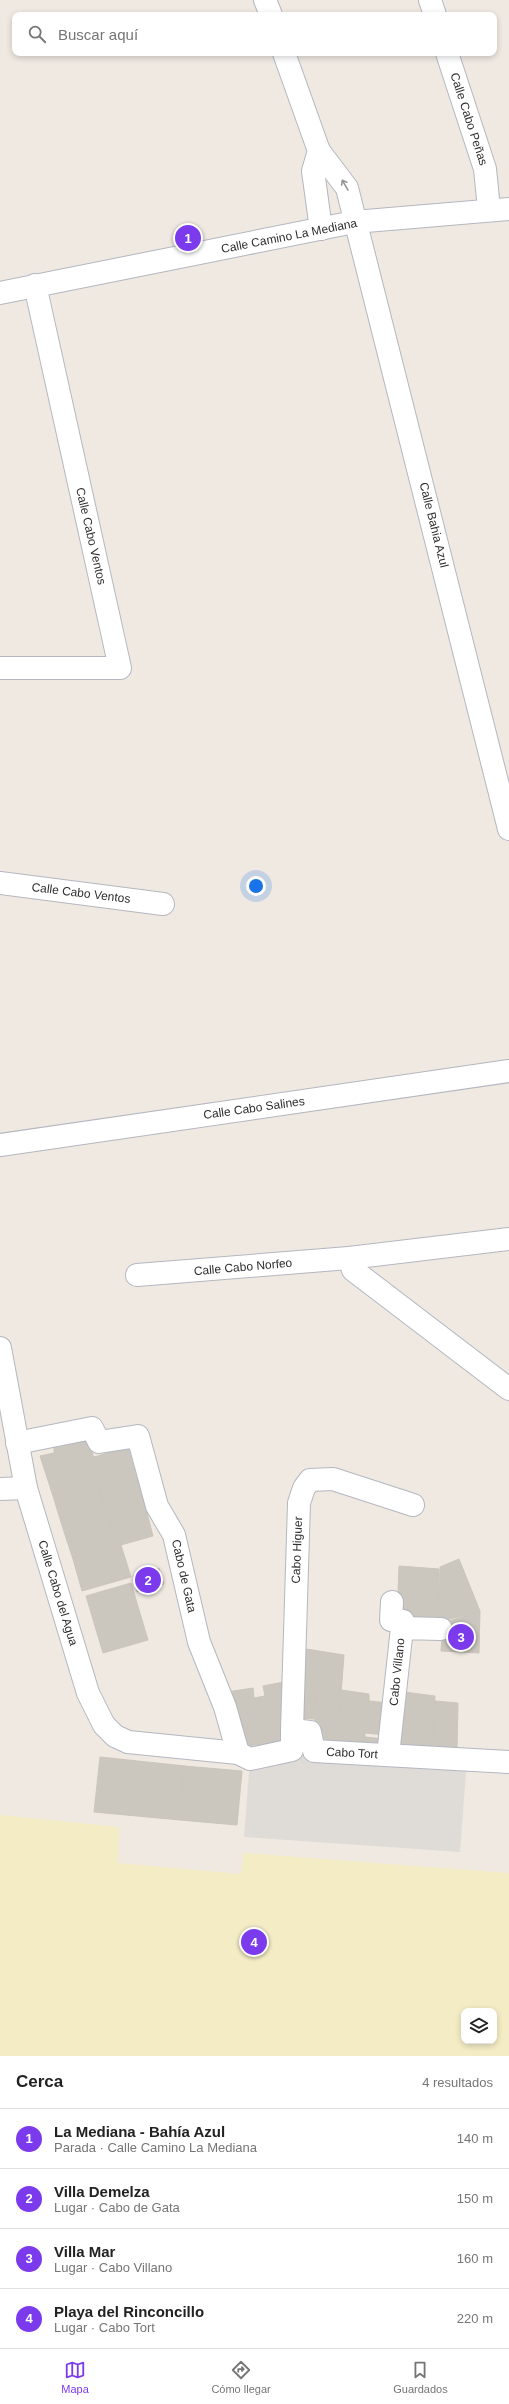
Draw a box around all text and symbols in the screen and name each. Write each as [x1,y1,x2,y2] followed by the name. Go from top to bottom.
[12,12,497,56] search box
[26,23,48,45] icon: search
[58,26,138,43] text: Buscar aquí
[447,71,491,167] street label: Calle Cabo Peñas
[340,179,348,191] one-way arrow
[220,216,358,256] street label: Calle Camino La Mediana
[175,223,201,253] pin: 1
[417,481,451,569] street label: Calle Bahia Azul
[73,486,109,586] street label: Calle Cabo Ventos
[246,876,266,896] your location
[31,880,131,906] street label: Calle Cabo Ventos
[202,1094,306,1122] street label: Calle Cabo Salines
[193,1256,293,1278] street label: Calle Cabo Norfeo
[289,1516,305,1584] street label: Cabo Higuer
[169,1538,199,1614] street label: Cabo de Gata
[35,1539,81,1648] street label: Calle Cabo del Agua
[135,1565,161,1595] pin: 2
[448,1622,474,1652] pin: 3
[386,1637,408,1706] street label: Cabo Villano
[326,1745,379,1761] street label: Cabo Tort
[241,1927,267,1957] pin: 4
[461,2008,497,2044] map controls
[461,2008,497,2044] button: layers
[16,2072,63,2091] text: Cerca
[422,2075,493,2090] text: 4 resultados
[54,2123,225,2140] text: La Mediana - Bahía Azul
[25,2131,33,2146] text: 1
[457,2131,493,2146] text: 140 m
[54,2140,257,2155] text: Parada · Calle Camino La Mediana
[54,2183,150,2200] text: Villa Demelza
[25,2191,33,2206] text: 2
[457,2191,493,2206] text: 150 m
[54,2200,180,2215] text: Lugar · Cabo de Gata
[54,2243,115,2260] text: Villa Mar
[25,2251,33,2266] text: 3
[457,2251,493,2266] text: 160 m
[54,2260,172,2275] text: Lugar · Cabo Villano
[54,2303,204,2320] text: Playa del Rinconcillo
[25,2311,33,2326] text: 4
[457,2311,493,2326] text: 220 m
[54,2320,155,2335] text: Lugar · Cabo Tort
[61,2359,89,2395] tab: Mapa
[211,2359,271,2395] tab: Cómo llegar
[393,2359,448,2395] tab: Guardados

